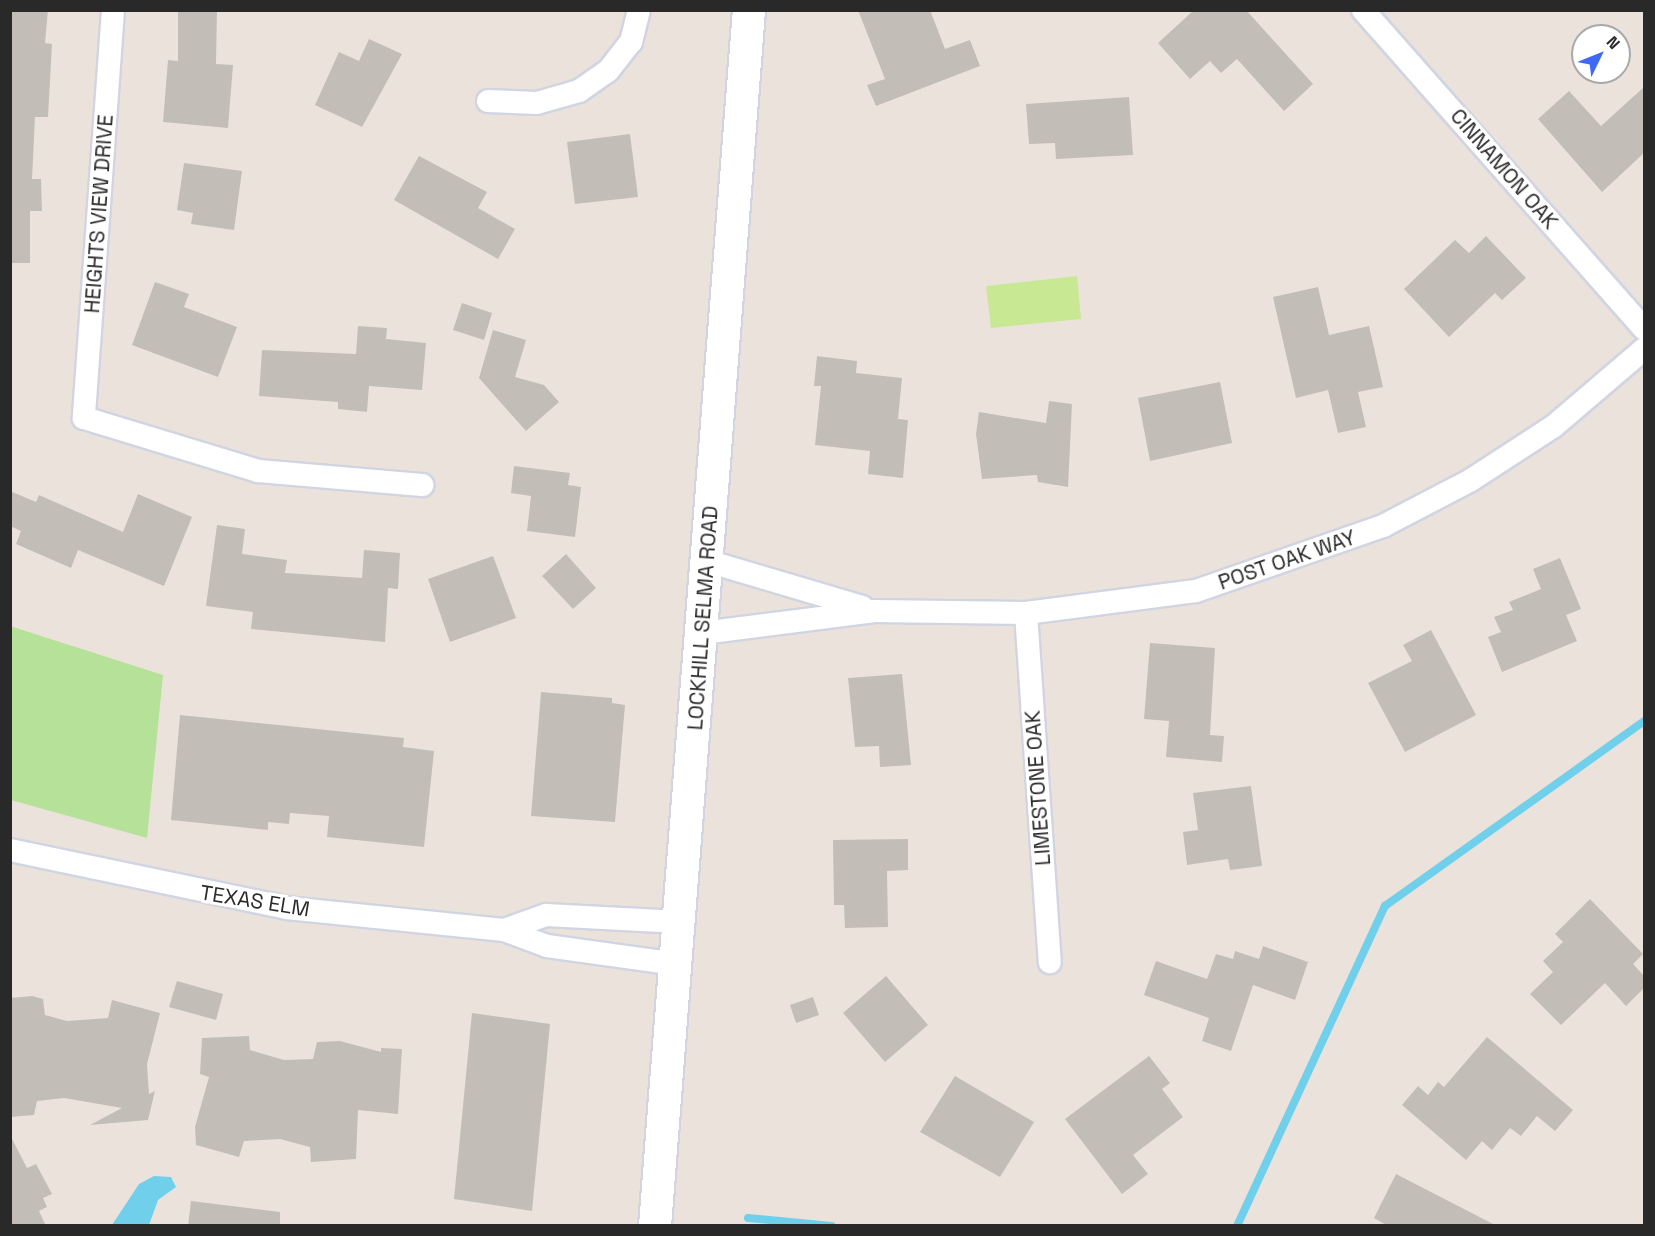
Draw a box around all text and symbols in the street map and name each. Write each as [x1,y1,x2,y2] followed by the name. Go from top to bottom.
[1571,24,1631,84] north arrow
[1602,32,1624,54] text: N
[1445,104,1563,234] street label: CINNAMON OAK
[79,114,119,314] street label: HEIGHTS VIEW DRIVE
[683,504,723,732] street label: LOCKHILL SELMA ROAD
[1215,525,1359,595] street label: POST OAK WAY
[1020,709,1056,867] street label: LIMESTONE OAK
[198,880,312,922] street label: TEXAS ELM

